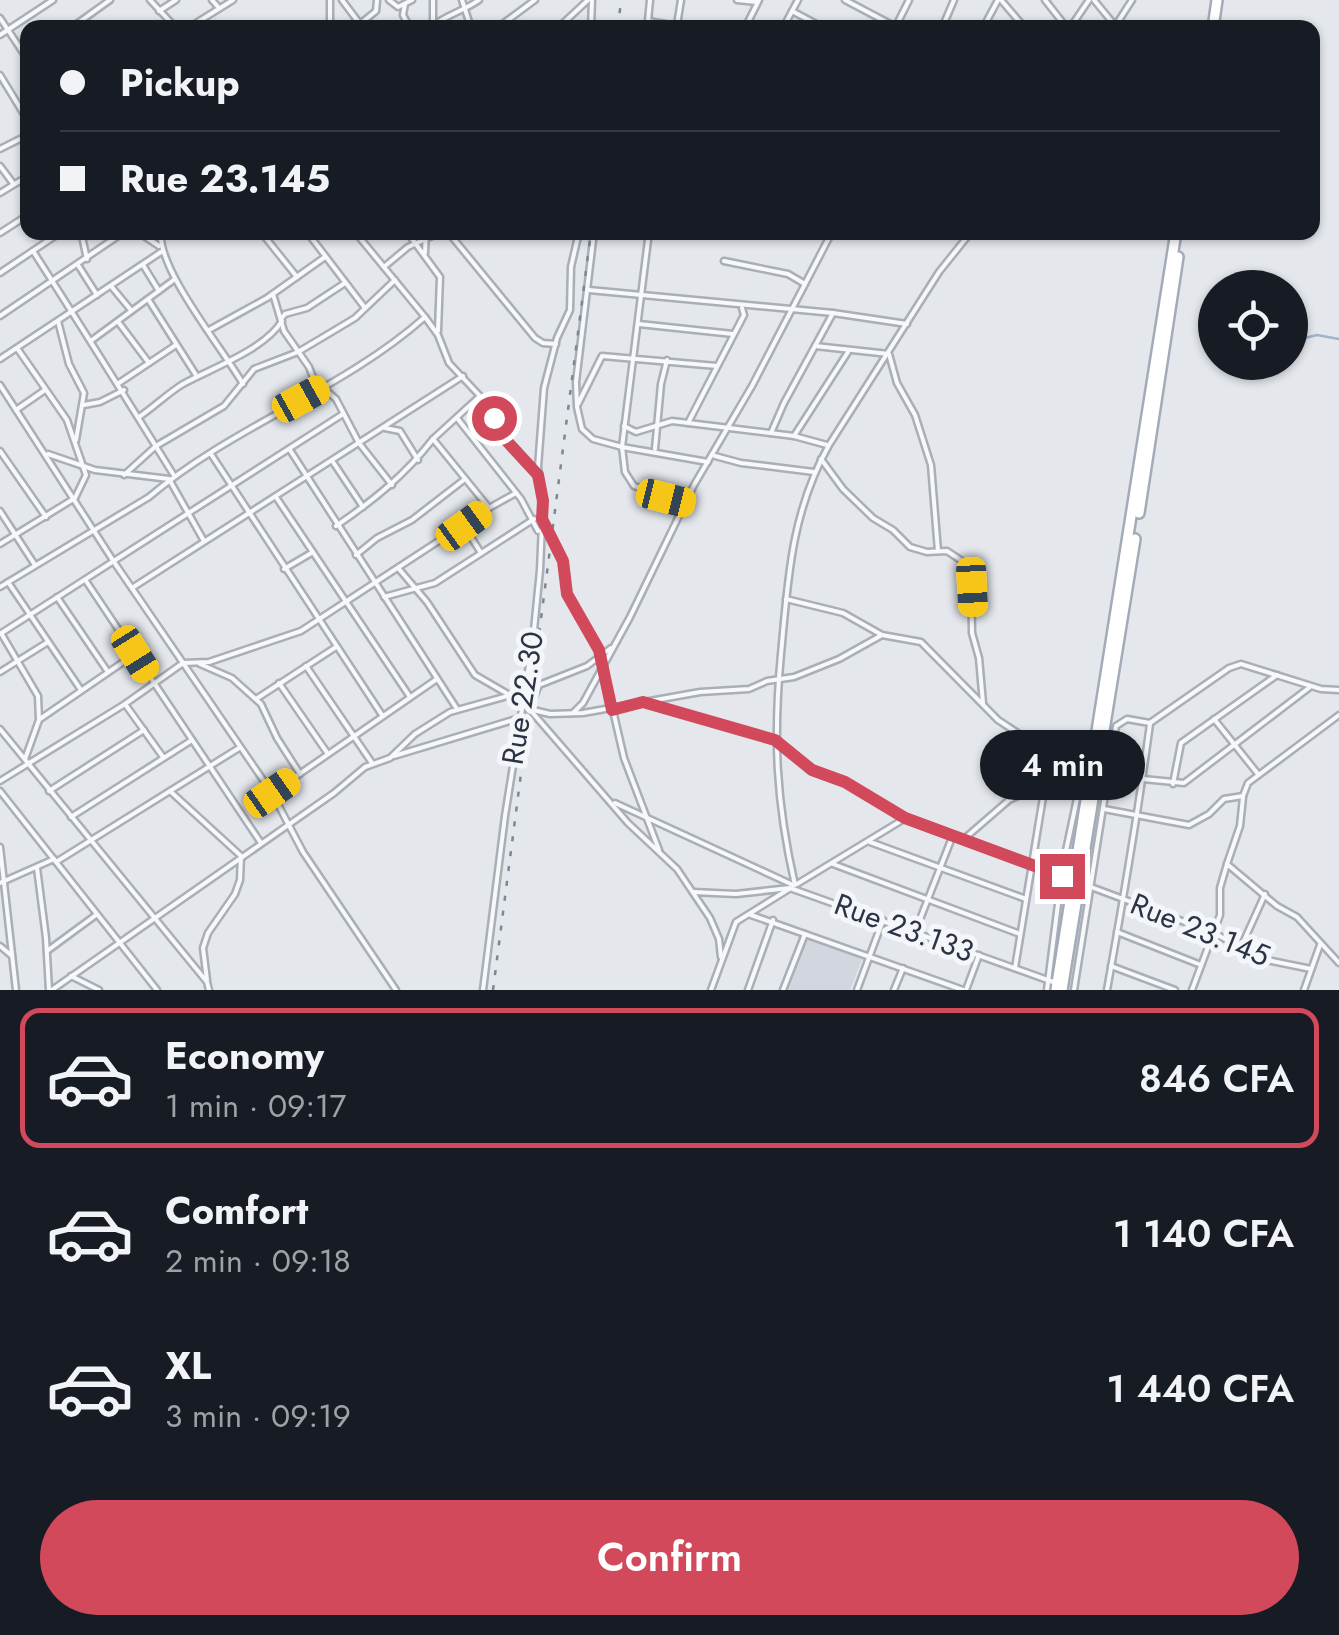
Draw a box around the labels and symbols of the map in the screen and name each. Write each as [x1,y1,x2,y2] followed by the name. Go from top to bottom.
[267,371,335,427] car
[472,396,517,441] route start
[633,476,699,520] car
[431,496,497,556] car
[955,556,989,618] car
[106,621,164,687] car
[491,628,554,768] street label: Rue 22.30
[980,731,1144,801] callout: 4 min
[239,764,305,822] car
[1040,854,1085,899] route end
[829,882,980,973] street label: Rue 23.133
[1124,882,1276,977] street label: Rue 23.145

